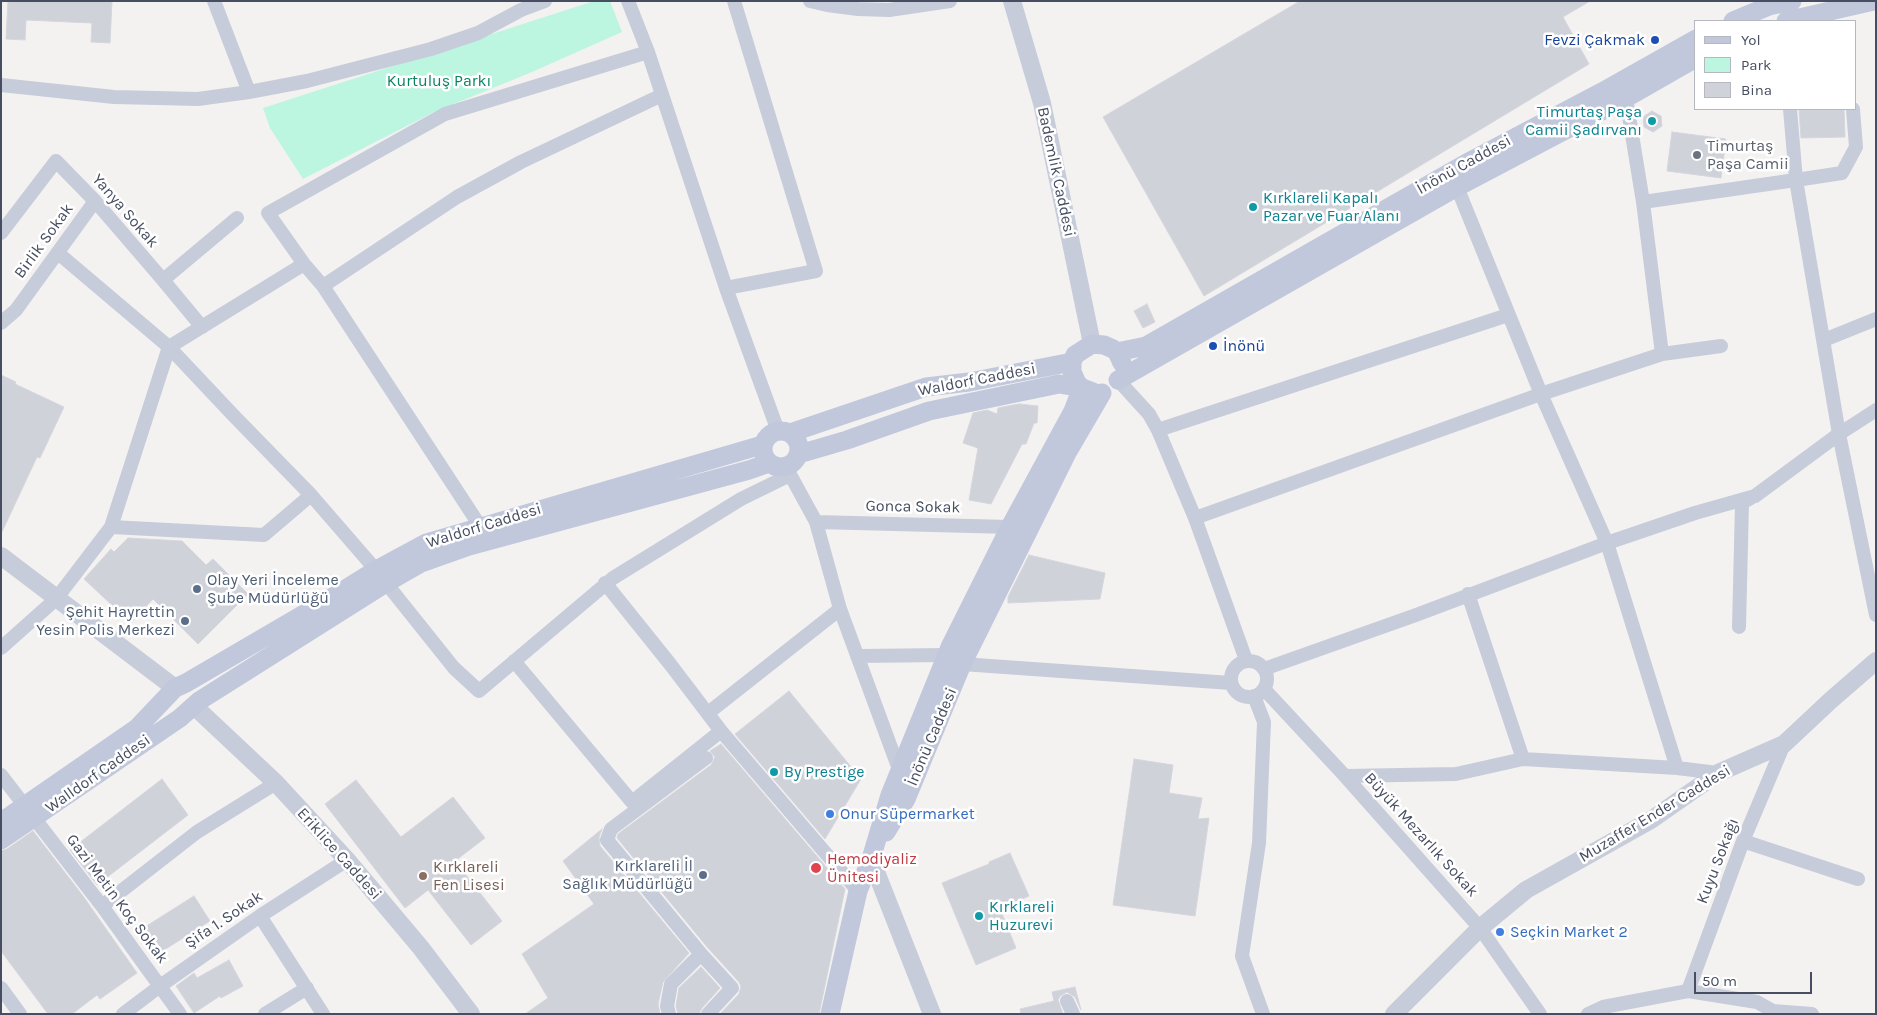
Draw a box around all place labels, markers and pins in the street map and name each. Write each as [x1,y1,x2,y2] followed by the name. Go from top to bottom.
[1544,30,1645,50] place label: Fevzi Çakmak
[1649,34,1661,46] marker: Fevzi Çakmak
[1525,102,1642,140] place label: Timurtaş Paşa Camii Şadırvanı
[1646,115,1658,127] marker: Timurtaş Paşa Camii Şadırvanı
[1707,136,1789,174] place label: Timurtaş Paşa Camii
[1691,149,1703,161] marker: Timurtaş Paşa Camii
[1263,188,1400,226] place label: Kırklareli Kapalı Pazar ve Fuar Alanı
[1247,201,1259,213] marker: Kırklareli Kapalı Pazar ve Fuar Alanı
[1223,336,1265,356] place label: İnönü
[1207,340,1219,352] marker: İnönü
[207,570,339,608] place label: Olay Yeri İnceleme Şube Müdürlüğü
[191,583,203,595] marker: Olay Yeri İnceleme Şube Müdürlüğü
[36,602,175,640] place label: Şehit Hayrettin Yesin Polis Merkezi
[179,615,191,627] marker: Şehit Hayrettin Yesin Polis Merkezi
[784,762,864,782] place label: By Prestige
[768,766,780,778] marker: By Prestige
[840,804,975,824] place label: Onur Süpermarket
[824,808,836,820] marker: Onur Süpermarket
[827,849,917,887] place label: Hemodiyaliz Ünitesi
[562,856,693,894] place label: Kırklareli İl Sağlık Müdürlüğü
[433,857,505,895] place label: Kırklareli Fen Lisesi
[809,861,823,875] marker: Hemodiyaliz Ünitesi
[697,869,709,881] marker: Kırklareli İl Sağlık Müdürlüğü
[417,870,429,882] marker: Kırklareli Fen Lisesi
[989,897,1055,935] place label: Kırklareli Huzurevi
[973,910,985,922] marker: Kırklareli Huzurevi
[1510,922,1628,942] place label: Seçkin Market 2
[1494,926,1506,938] marker: Seçkin Market 2

